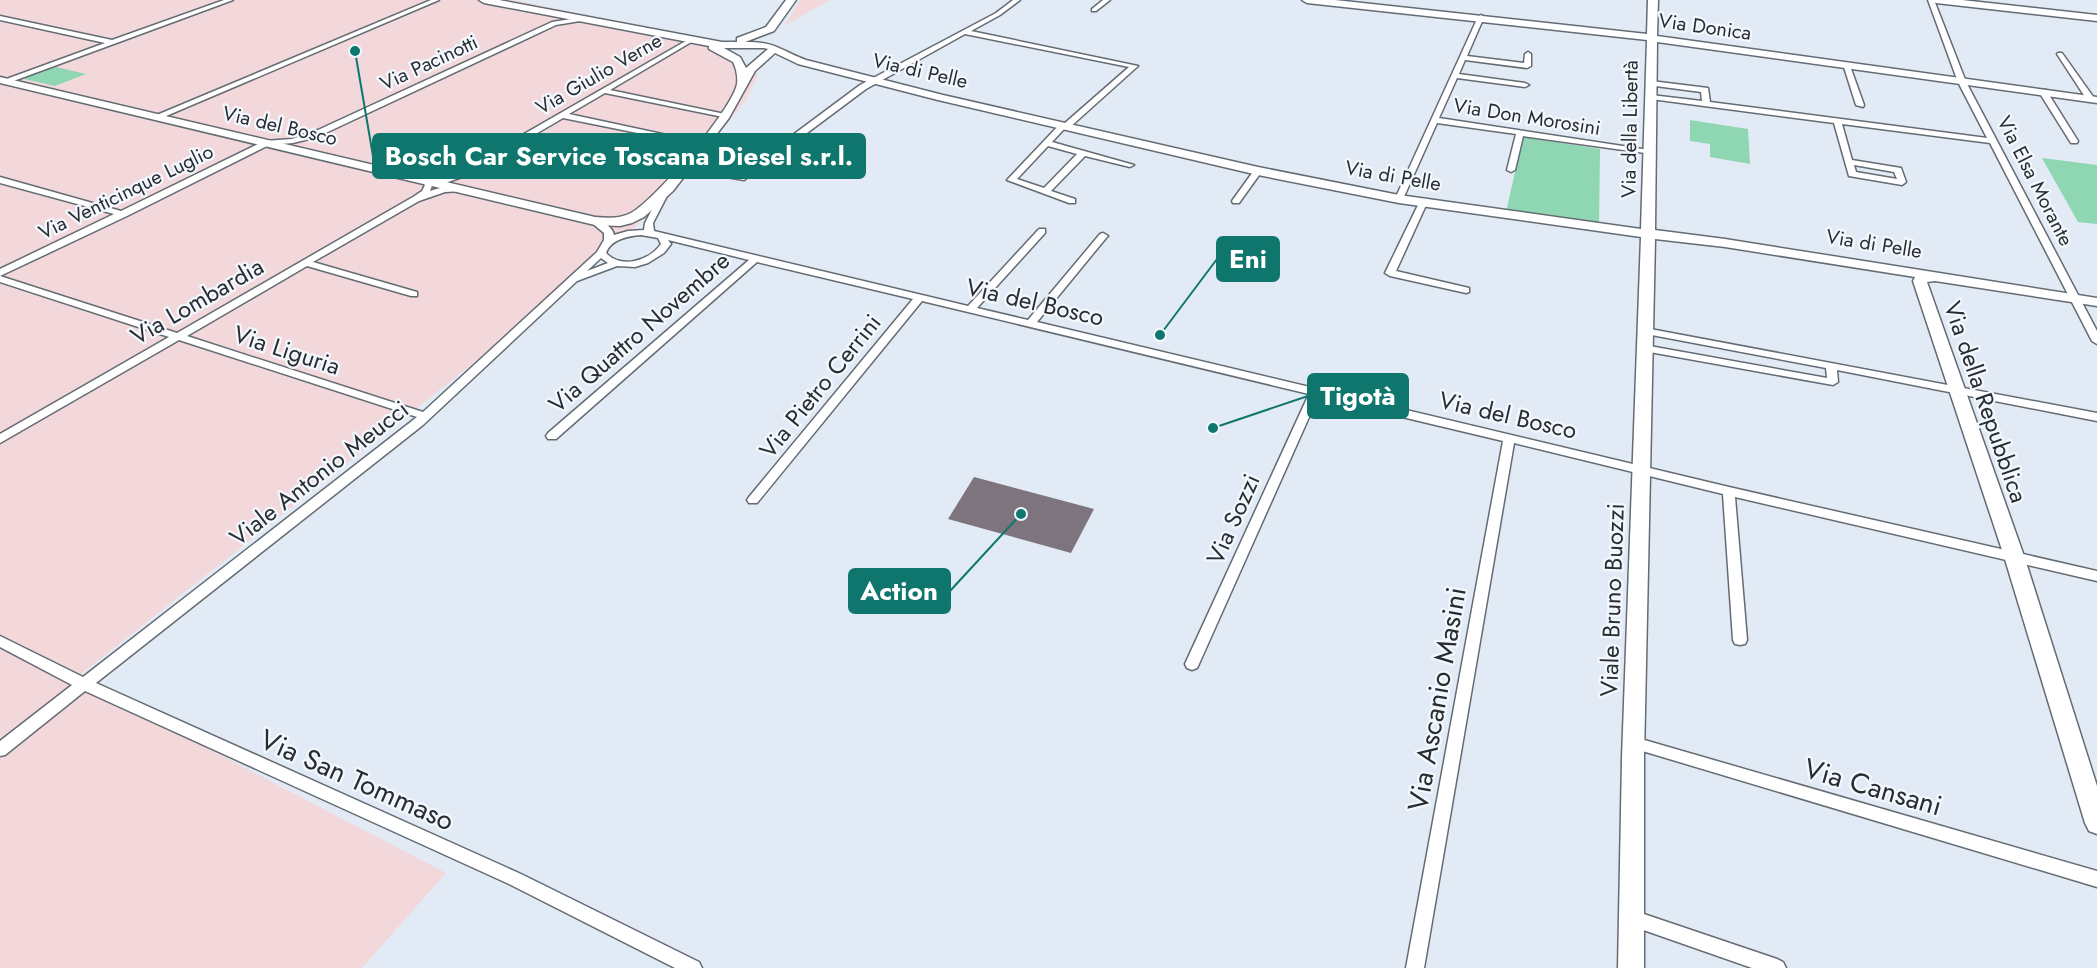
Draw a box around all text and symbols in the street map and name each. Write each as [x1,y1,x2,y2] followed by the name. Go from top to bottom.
[1657,6,1753,48] street label: Via Donica
[530,26,668,122] street label: Via Giulio Verne
[375,28,483,98] street label: Via Pacinotti
[870,46,970,96] street label: Via di Pelle
[1614,60,1646,198] street label: Via della Libertà
[1451,91,1603,143] street label: Via Don Morosini
[220,99,340,153] street label: Via del Bosco
[1990,111,2080,251] street label: Via Elsa Morante
[373,134,865,178] callout: Bosch Car Service Toscana Diesel s.r.l.
[34,137,218,247] street label: Via Venticinque Luglio
[385,137,853,175] text: Bosch Car Service Toscana Diesel s.r.l.
[1343,153,1443,199] street label: Via di Pelle
[1824,222,1924,266] street label: Via di Pelle
[1217,237,1279,281] callout: Eni
[1229,240,1267,278] text: Eni
[541,243,737,421] street label: Via Quattro Novembre
[124,249,270,353] street label: Via Lombardia
[963,269,1107,335] street label: Via del Bosco
[1935,297,2037,507] street label: Via della Repubblica
[751,306,889,466] street label: Via Pietro Cerrini
[229,316,345,384] street label: Via Liguria
[1308,374,1408,418] callout: Tigotà
[1320,377,1396,415] text: Tigotà
[1436,382,1580,448] street label: Via del Bosco
[222,392,416,554] street label: Viale Antonio Meucci
[1198,468,1268,570] street label: Via Sozzi
[1591,503,1633,697] street label: Viale Bruno Buozzi
[849,569,950,613] callout: Action
[859,572,938,610] text: Action
[1397,584,1477,814] street label: Via Ascanio Masini
[253,719,461,841] street label: Via San Tommaso
[1799,748,1947,826] street label: Via Cansani

